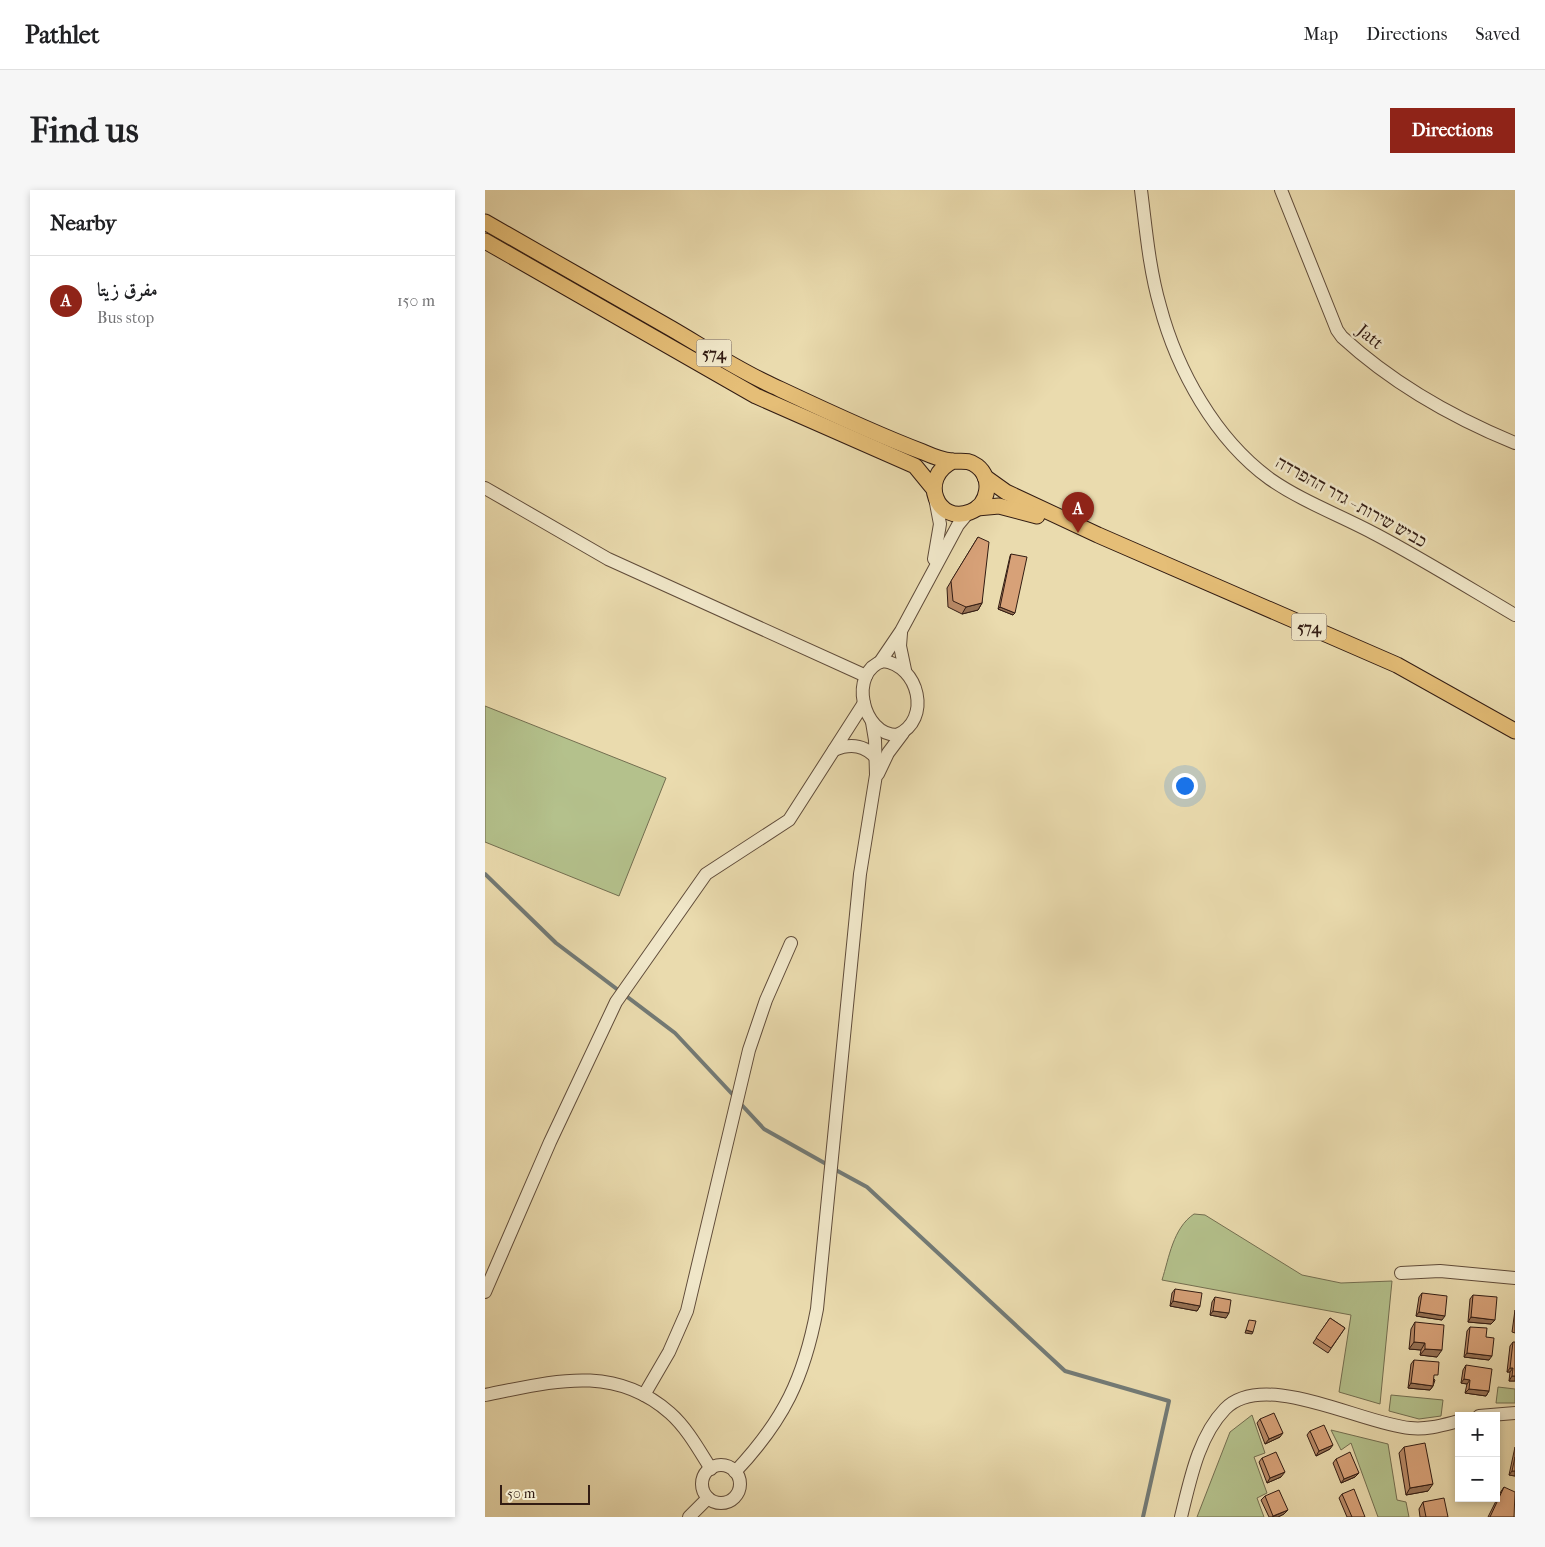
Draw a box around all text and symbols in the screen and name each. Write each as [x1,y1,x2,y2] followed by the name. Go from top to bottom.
[25,21,99,49] text: Pathlet
[1304,24,1338,45] text: Map
[1366,24,1447,45] text: Directions
[1475,24,1520,45] text: Saved
[1390,108,1515,153] button: Directions
[30,110,139,151] text: Find us
[50,211,116,235] text: Nearby
[97,279,158,301] text: مفرق زيتا
[61,291,71,310] text: A
[397,291,435,310] text: 150 m
[97,308,154,327] text: Bus stop
[1351,319,1388,354] street label: Jatt
[697,340,731,367] road number: 574
[1272,452,1430,552] street label: כביש שירות - גדר ההפרדה
[1062,492,1094,533] pin: A
[1291,614,1327,641] road number: 574
[1172,773,1198,799] your location
[1455,1412,1500,1502] map controls
[1455,1412,1500,1457] button: +
[1455,1457,1500,1502] button: −
[500,1482,590,1505] scale bar
[507,1485,535,1502] text: 50 m

